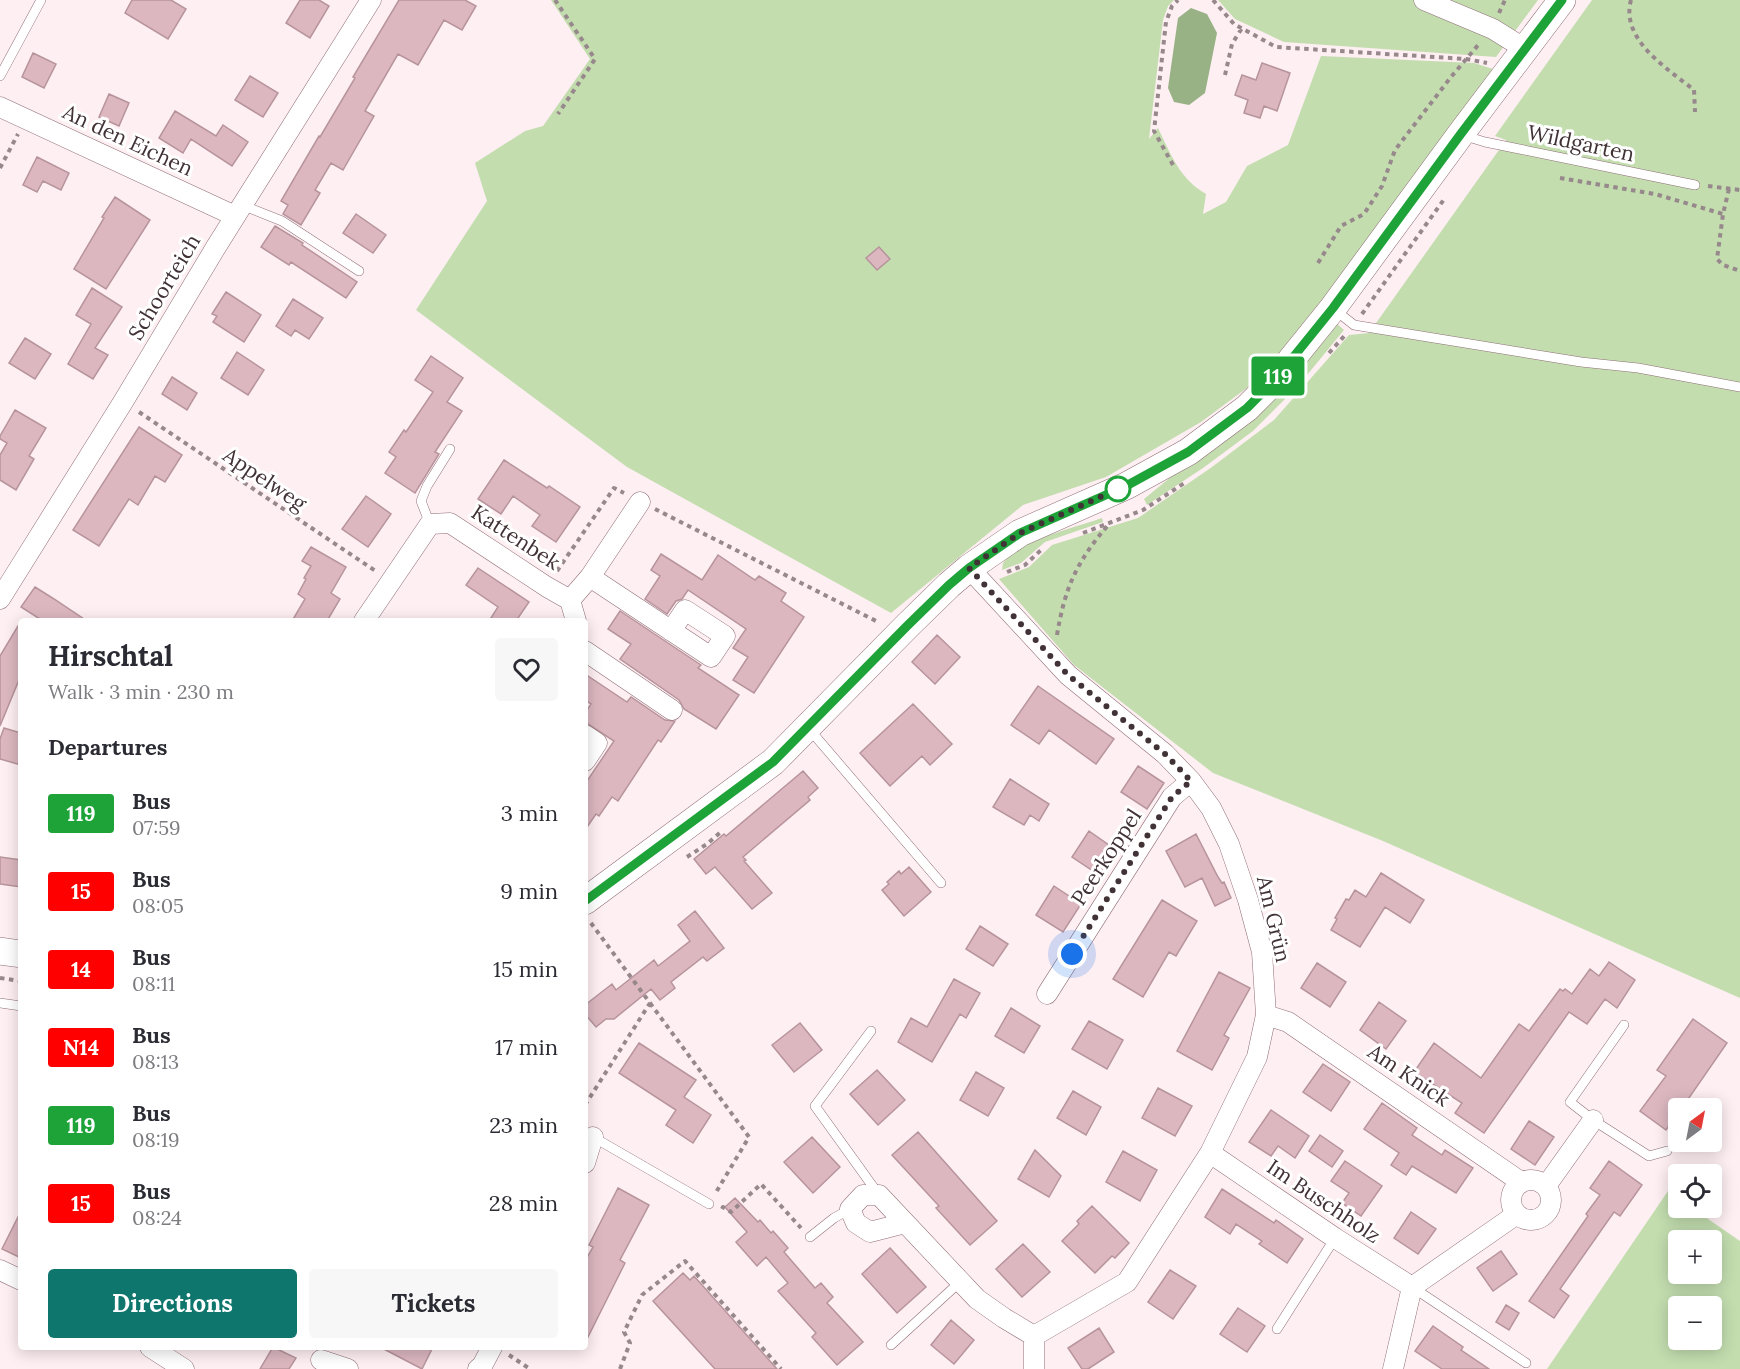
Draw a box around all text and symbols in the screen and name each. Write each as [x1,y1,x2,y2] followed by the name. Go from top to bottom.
[58,98,198,182] street label: An den Eichen
[1525,118,1637,168] street label: Wildgarten
[122,229,206,345] street label: Schoorteich
[1244,356,1312,395] line badge: 119
[1263,363,1293,390] text: 119
[217,441,312,517] street label: Appelweg
[1105,476,1131,502] unlabelled marker
[466,498,566,576] street label: Kattenbek
[48,638,173,674] text: Hirschtal
[495,638,558,701] button: heart
[48,679,234,704] text: Walk · 3 min · 230 m
[48,733,167,761] text: Departures
[132,787,171,815] text: Bus
[501,799,558,827] text: 3 min
[66,800,96,827] text: 119
[1065,804,1147,910] street label: Peerkoppel
[132,815,181,840] text: 07:59
[132,865,171,893] text: Bus
[1251,872,1297,965] street label: Am Grün
[500,877,558,905] text: 9 min
[71,878,91,905] text: 15
[132,893,184,918] text: 08:05
[1057,939,1087,969] your location
[132,943,171,971] text: Bus
[493,955,558,983] text: 15 min
[71,956,91,983] text: 14
[132,971,175,996] text: 08:11
[132,1021,171,1049] text: Bus
[495,1033,558,1061] text: 17 min
[63,1034,99,1061] text: N14
[1362,1037,1456,1113] street label: Am Knick
[132,1049,179,1074] text: 08:13
[1668,1098,1722,1152] north arrow
[1668,1098,1722,1350] map controls
[132,1099,171,1127] text: Bus
[489,1111,558,1139] text: 23 min
[66,1112,96,1139] text: 119
[132,1127,180,1152] text: 08:19
[1262,1153,1386,1249] street label: Im Buschholz
[1668,1164,1722,1218] button: locate
[132,1177,171,1205] text: Bus
[489,1189,558,1217] text: 28 min
[71,1190,91,1217] text: 15
[132,1205,182,1230] text: 08:24
[1668,1230,1722,1284] button: +
[48,1269,297,1338] button: Directions
[309,1269,558,1338] button: Tickets
[1668,1296,1722,1350] button: −

